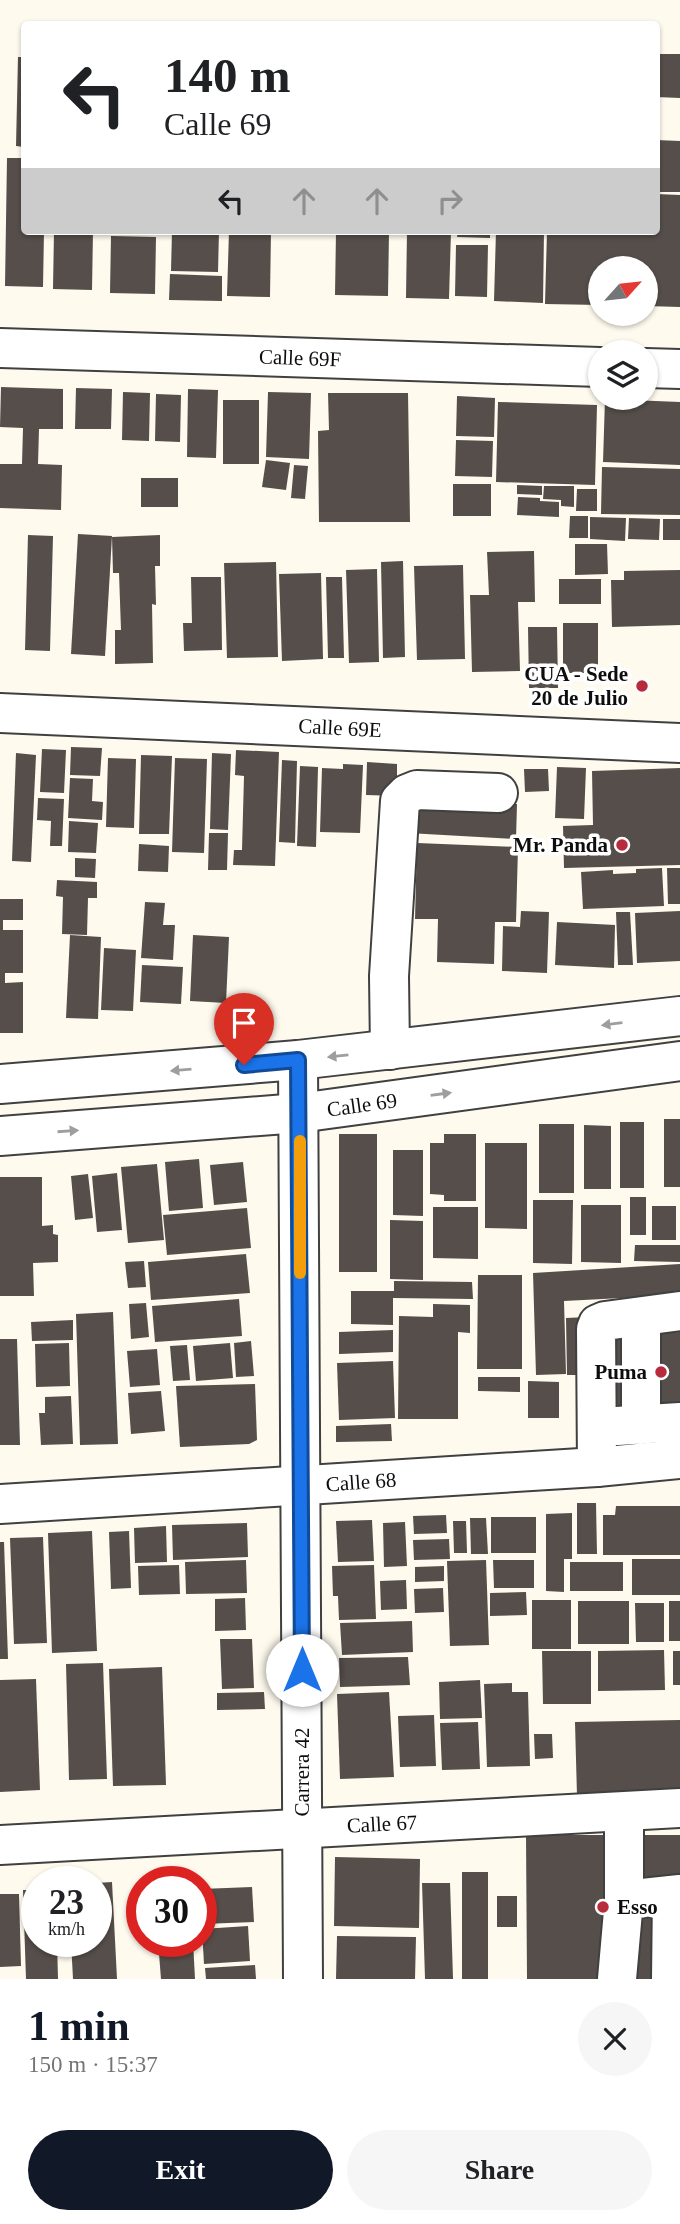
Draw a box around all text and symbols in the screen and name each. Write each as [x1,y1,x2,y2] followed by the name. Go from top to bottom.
[164,48,291,103] text: 140 m
[49,49,140,140] icon: left
[164,106,272,142] text: Calle 69
[212,182,250,220] icon: left
[285,182,323,220] icon: ahead
[358,182,396,220] icon: ahead
[431,182,469,220] icon: right
[588,256,658,326] north arrow
[588,256,658,410] map controls
[588,340,658,410] button: layers
[258,345,342,371] street label: Calle 69F
[524,662,628,710] place label: CUA - Sede 20 de Julio
[634,678,650,694] marker: CUA - Sede 20 de Julio
[298,714,382,742] street label: Calle 69E
[513,833,608,857] place label: Mr. Panda
[614,837,630,853] marker: Mr. Panda
[214,993,274,1065] pin
[225,1004,263,1042] icon: arrive
[601,1018,623,1029] one-way arrow
[326,1051,348,1062] one-way arrow
[170,1065,192,1076] one-way arrow
[325,1088,399,1122] street label: Calle 69
[430,1088,452,1099] one-way arrow
[57,1125,79,1136] one-way arrow
[595,1360,648,1384] place label: Puma
[653,1364,669,1380] marker: Puma
[325,1468,397,1496] street label: Calle 68
[265,1633,339,1707] position arrow
[290,1727,314,1817] street label: Carrera 42
[346,1810,418,1838] street label: Calle 67
[126,1866,217,1957] speed limit sign: 30
[49,1883,84,1922] text: 23
[617,1895,658,1919] place label: Esso
[595,1899,611,1915] marker: Esso
[48,1919,85,1939] text: km/h
[578,2002,652,2076] button: close
[28,2003,130,2049] text: 1 min
[28,2052,158,2077] text: 150 m · 15:37
[28,2130,333,2210] button: Exit
[347,2130,652,2210] button: Share

